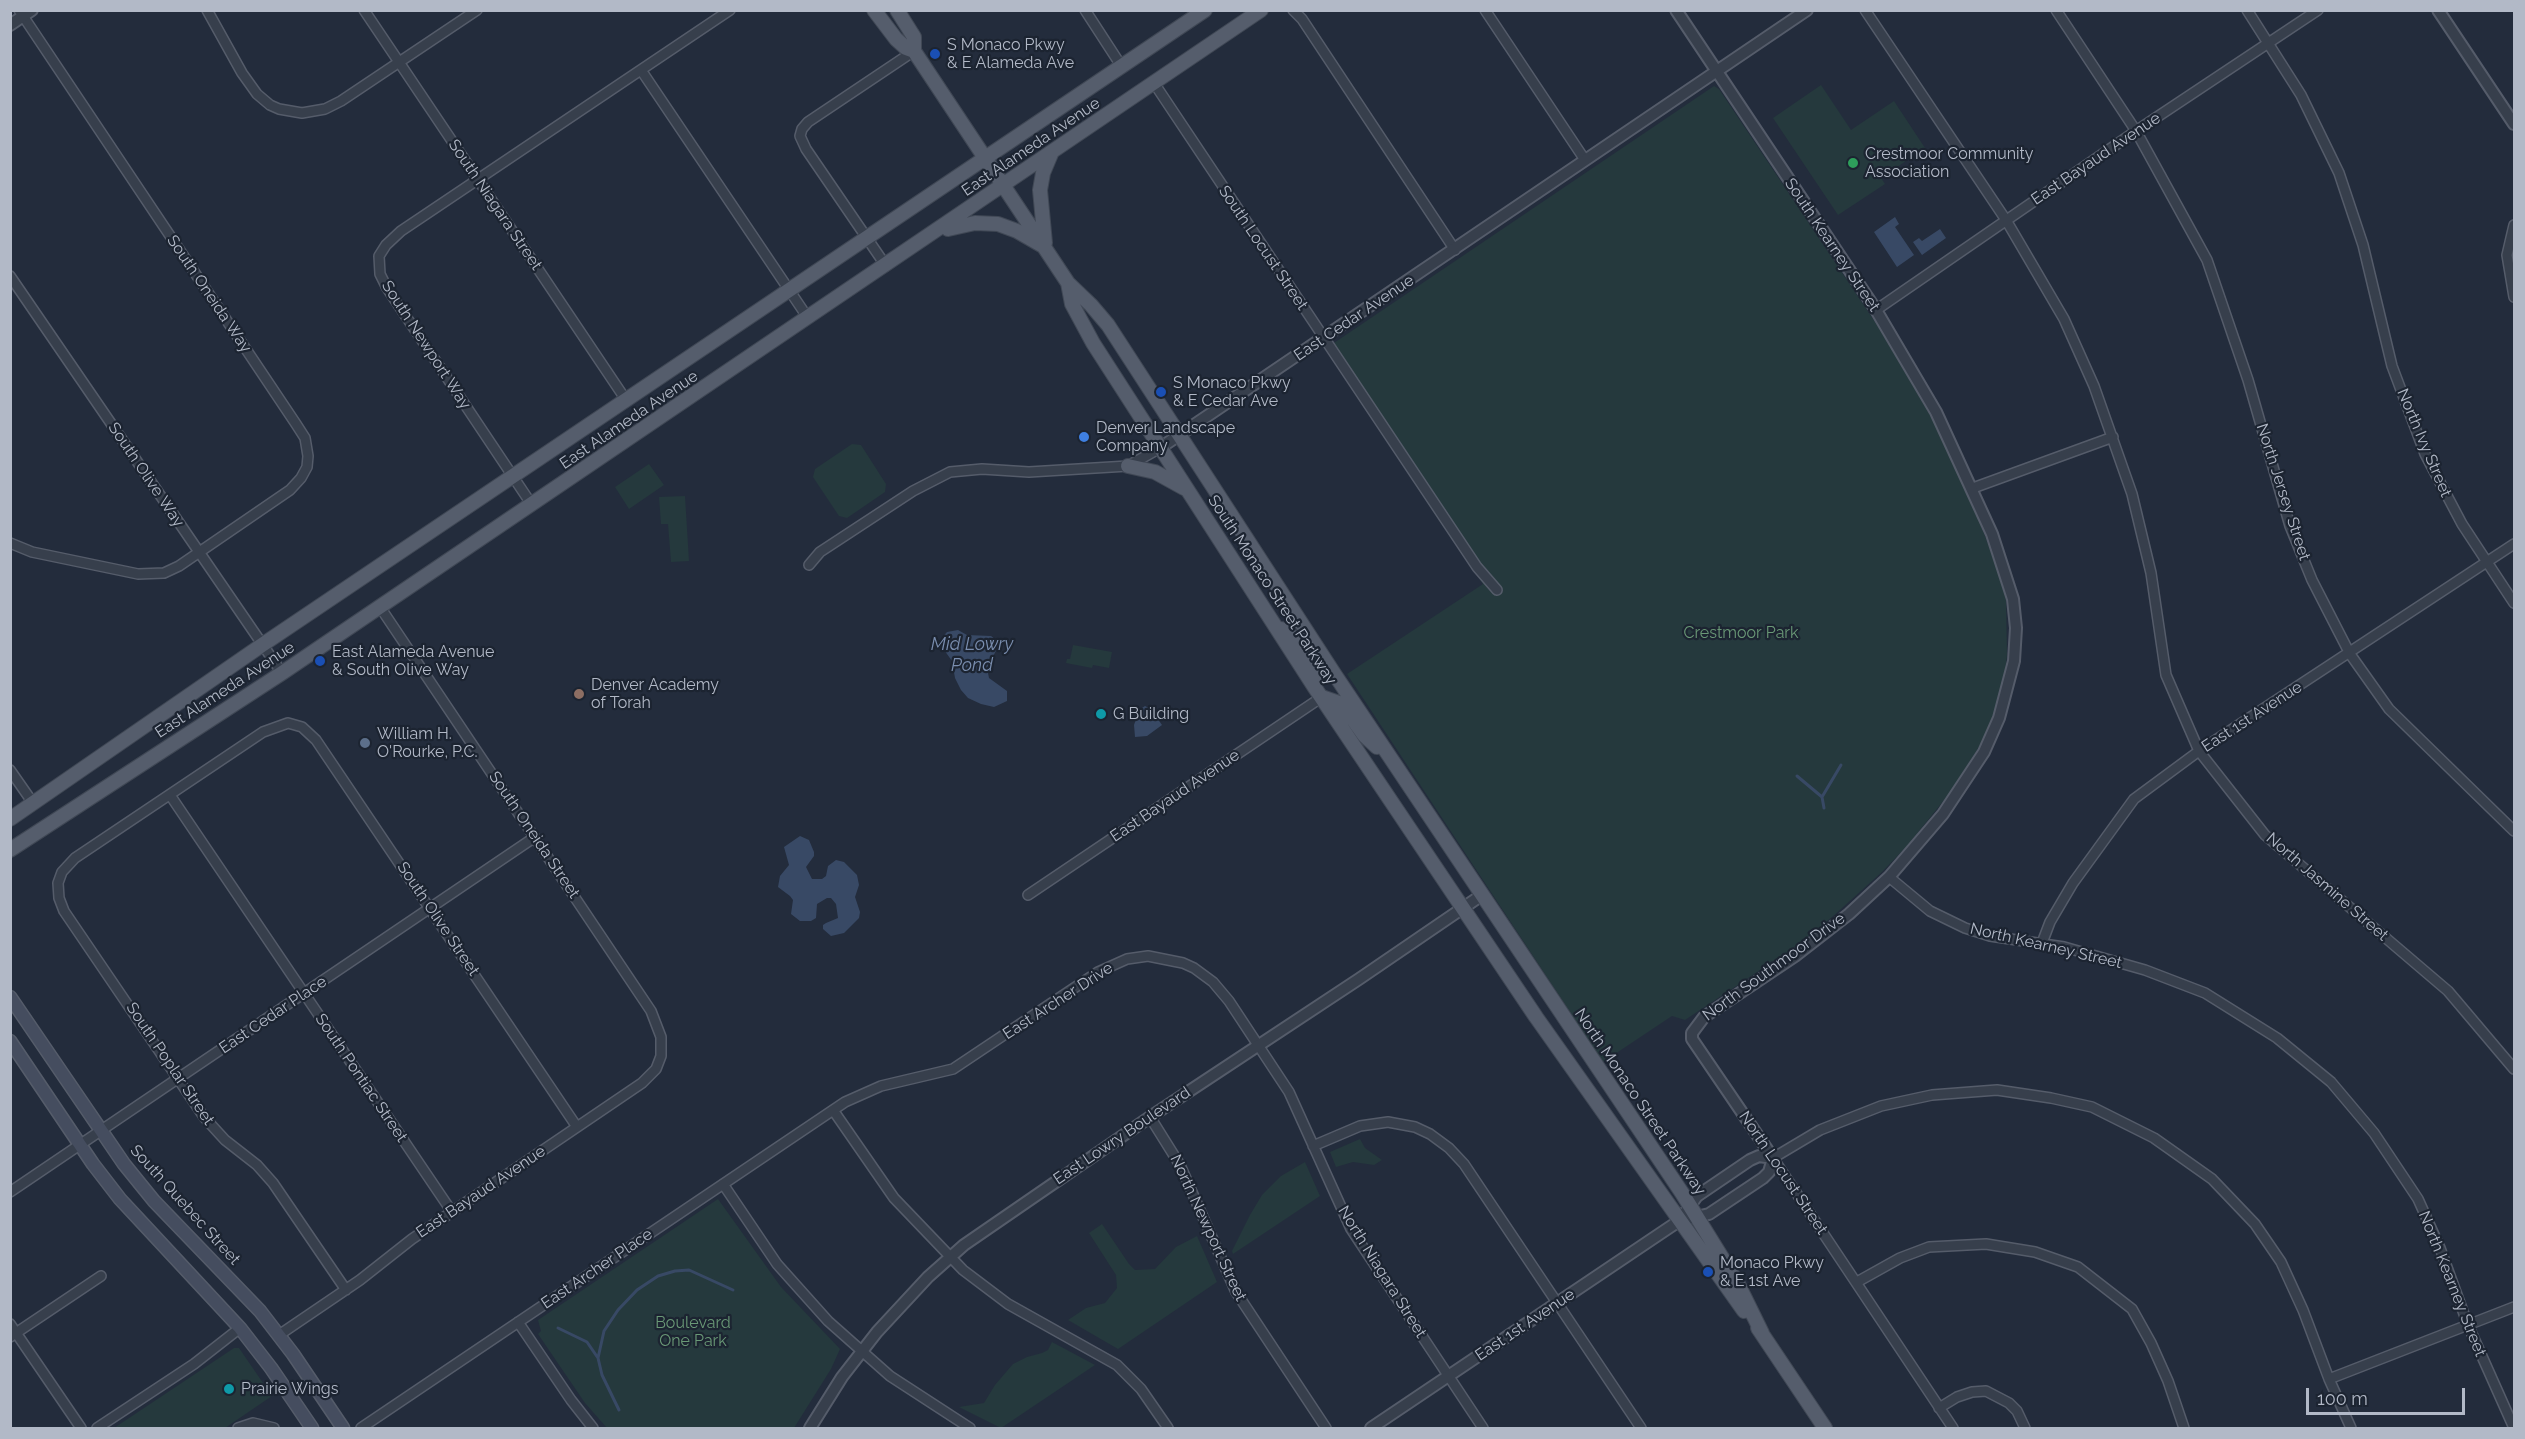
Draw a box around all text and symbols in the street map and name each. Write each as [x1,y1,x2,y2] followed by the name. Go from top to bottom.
[947,35,1074,73] place label: S Monaco Pkwy & E Alameda Ave
[928,47,942,61] marker: S Monaco Pkwy & E Alameda Ave
[958,94,1104,200] street label: East Alameda Avenue
[2028,109,2164,209] street label: East Bayaud Avenue
[444,136,546,274] street label: South Niagara Street
[1865,144,2034,182] place label: Crestmoor Community Association
[1846,156,1860,170] marker: Crestmoor Community Association
[1780,175,1884,315] street label: South Kearney Street
[1214,182,1312,314] street label: South Locust Street
[163,232,255,356] street label: South Oneida Way
[1290,271,1418,365] street label: East Cedar Avenue
[377,277,475,413] street label: South Newport Way
[556,367,702,473] street label: East Alameda Avenue
[1173,373,1291,411] place label: S Monaco Pkwy & E Cedar Ave
[1154,385,1168,399] marker: S Monaco Pkwy & E Cedar Ave
[2393,386,2455,500] street label: North Ivy Street
[1096,418,1235,456] place label: Denver Landscape Company
[104,419,188,531] street label: South Olive Way
[2252,421,2314,563] street label: North Jersey Street
[1077,430,1091,444] marker: Denver Landscape Company
[1203,492,1341,688] street label: South Monaco Street Parkway
[1684,623,1798,643] park label: Crestmoor Park
[931,634,1013,676] water label: Mid Lowry Pond
[152,638,298,742] street label: East Alameda Avenue
[332,642,494,680] place label: East Alameda Avenue & South Olive Way
[313,654,327,668] marker: East Alameda Avenue & South Olive Way
[591,675,719,713] place label: Denver Academy of Torah
[2198,677,2306,757] street label: East 1st Avenue
[572,687,586,701] marker: Denver Academy of Torah
[1113,704,1189,724] place label: G Building
[1094,707,1108,721] marker: G Building
[377,724,477,762] place label: William H. O'Rourke, P.C.
[358,736,372,750] marker: William H. O'Rourke, P.C.
[1107,746,1243,846] street label: East Bayaud Avenue
[484,768,584,902] street label: South Oneida Street
[2262,829,2392,945] street label: North Jasmine Street
[393,858,483,980] street label: South Olive Street
[1699,909,1849,1025] street label: North Southmoor Drive
[1968,919,2124,973] street label: North Kearney Street
[999,958,1117,1044] street label: East Archer Drive
[216,972,330,1058] street label: East Cedar Place
[122,999,218,1129] street label: South Poplar Street
[1570,1005,1710,1199] street label: North Monaco Street Parkway
[311,1010,411,1146] street label: South Pontiac Street
[1050,1083,1194,1189] street label: East Lowry Boulevard
[1735,1108,1831,1238] street label: North Locust Street
[126,1141,244,1269] street label: South Quebec Street
[413,1142,549,1242] street label: East Bayaud Avenue
[1166,1152,1250,1304] street label: North Newport Street
[1334,1202,1430,1342] street label: North Niagara Street
[2414,1208,2490,1360] street label: North Kearney Street
[538,1225,656,1313] street label: East Archer Place
[1720,1253,1824,1291] place label: Monaco Pkwy & E 1st Ave
[1701,1265,1715,1279] marker: Monaco Pkwy & E 1st Ave
[1472,1285,1578,1365] street label: East 1st Avenue
[655,1313,731,1351] park label: Boulevard One Park
[2309,1376,2468,1414] scale bar
[241,1379,338,1399] place label: Prairie Wings
[222,1382,236,1396] marker: Prairie Wings
[2317,1388,2368,1409] text: 100 m

